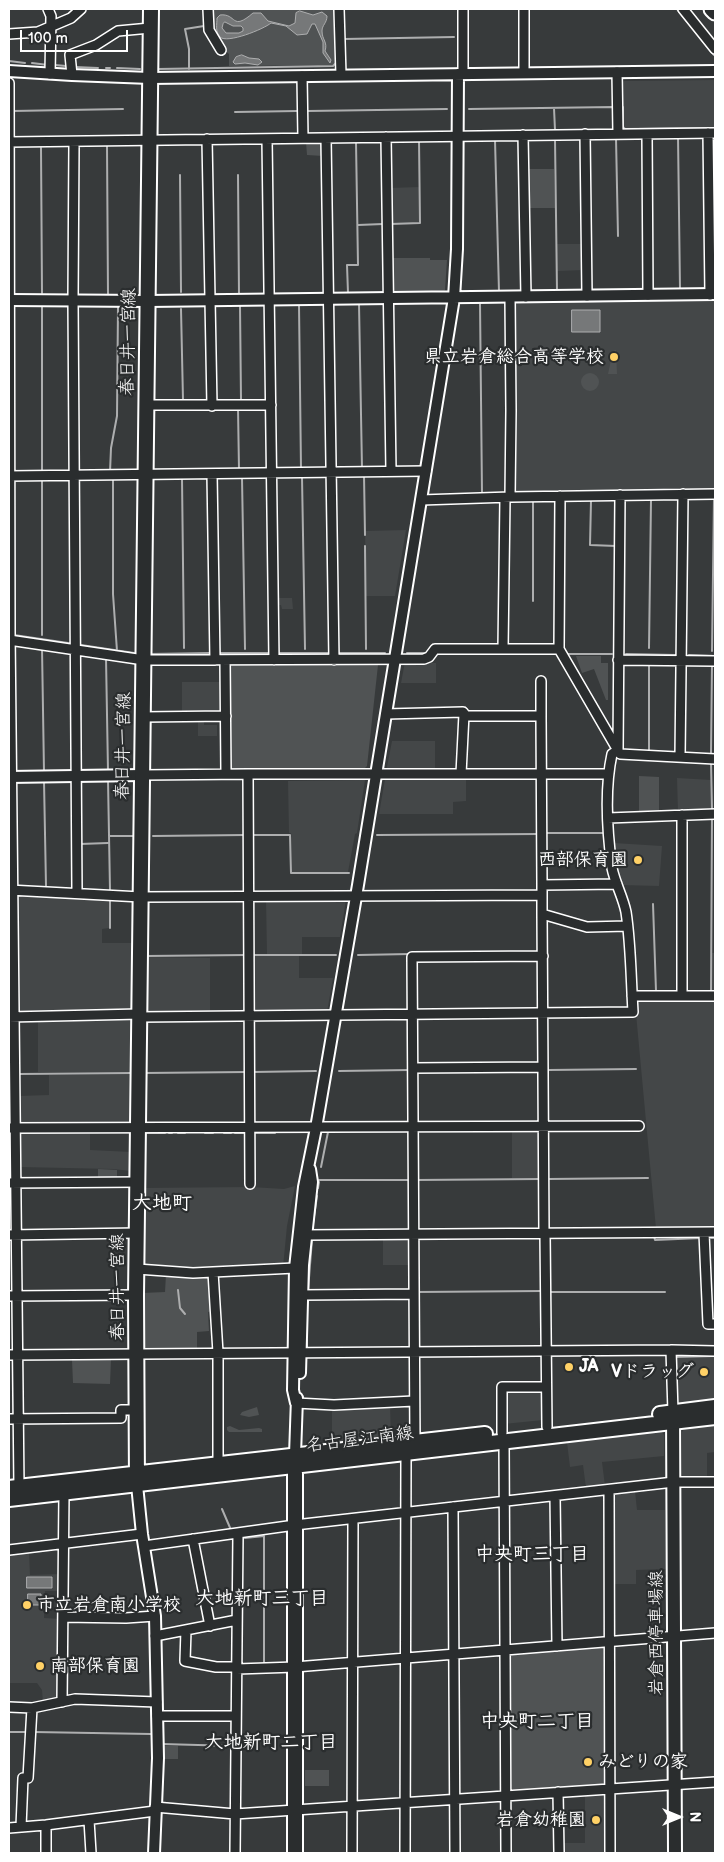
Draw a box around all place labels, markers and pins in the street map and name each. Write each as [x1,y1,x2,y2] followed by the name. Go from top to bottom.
[424,346,604,368] place label: 県立岩倉総合高等学校
[608,351,620,363] marker: 県立岩倉総合高等学校
[538,849,628,871] place label: 西部保育園
[632,854,644,866] marker: 西部保育園
[579,1356,599,1378] place label: JA
[563,1361,575,1373] marker: JA
[611,1361,694,1383] place label: Vドラッグ
[698,1366,710,1378] marker: Vドラッグ
[37,1594,181,1616] place label: 市立岩倉南小学校
[21,1599,33,1611] marker: 市立岩倉南小学校
[50,1655,140,1677] place label: 南部保育園
[34,1660,46,1672] marker: 南部保育園
[598,1751,688,1773] place label: みどりの家
[582,1756,594,1768] marker: みどりの家
[496,1809,586,1831] place label: 岩倉幼稚園
[590,1814,602,1826] marker: 岩倉幼稚園

